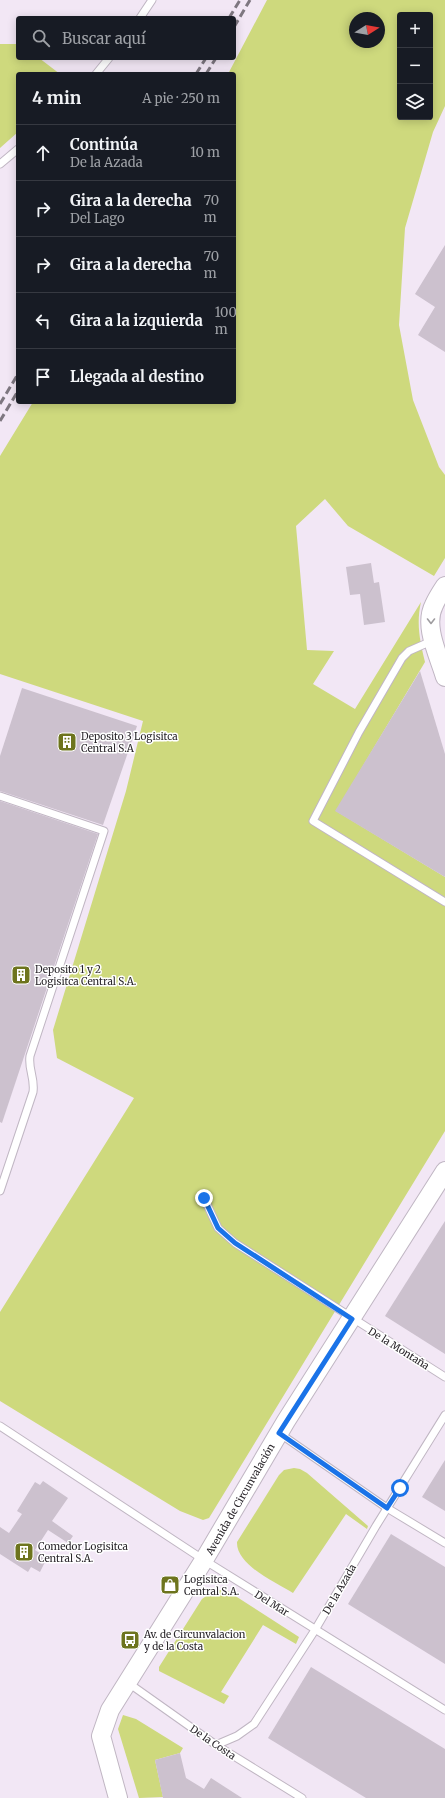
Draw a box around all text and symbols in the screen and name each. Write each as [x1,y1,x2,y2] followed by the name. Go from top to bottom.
[349,12,385,48] north arrow
[397,12,433,120] map controls
[397,12,433,48] button: +
[16,16,236,60] search box
[30,27,52,49] icon: search
[62,29,146,48] text: Buscar aquí
[397,48,433,84] button: −
[397,84,433,120] button: layers
[32,87,81,109] text: 4 min
[142,90,220,107] text: A pie · 250 m
[70,135,138,154] text: Continúa
[32,142,54,164] icon: ahead
[190,144,220,161] text: 10 m
[70,154,143,171] text: De la Azada
[70,191,192,210] text: Gira a la derecha
[204,192,219,226] text: 70 m
[32,198,54,220] icon: right
[70,210,125,227] text: Del Lago
[204,248,219,282] text: 70 m
[32,254,54,276] icon: right
[70,255,192,274] text: Gira a la derecha
[215,304,237,338] text: 100 m
[32,310,54,332] icon: left
[70,311,203,330] text: Gira a la izquierda
[32,366,54,388] icon: arrive
[70,367,204,386] text: Llegada al destino
[427,619,435,625] one-way arrow
[81,730,178,755] place label: Deposito 3 Logisitca Central S.A
[56,731,78,753] building icon: Deposito 3 Logisitca Central S.A
[35,963,136,988] place label: Deposito 1 y 2 Logisitca Central S.A.
[10,964,32,986] building icon: Deposito 1 y 2 Logisitca Central S.A.
[195,1189,213,1207] route end
[366,1324,432,1373] street label: De la Montaña
[203,1441,278,1558] street label: Avenida de Circunvalación
[391,1479,409,1497] route start
[38,1540,128,1565] place label: Comedor Logisitca Central S.A.
[13,1541,35,1563] building icon: Comedor Logisitca Central S.A.
[320,1561,359,1617] street label: De la Azada
[184,1573,239,1598] place label: Logisitca Central S.A.
[159,1574,181,1596] shop icon: Logisitca Central S.A.
[252,1588,292,1619] street label: Del Mar
[143,1628,246,1653] place label: Av. de Circunvalacion y de la Costa
[119,1629,141,1651] bus stop icon: Av. de Circunvalacion y de la Costa
[187,1722,239,1763] street label: De la Costa

